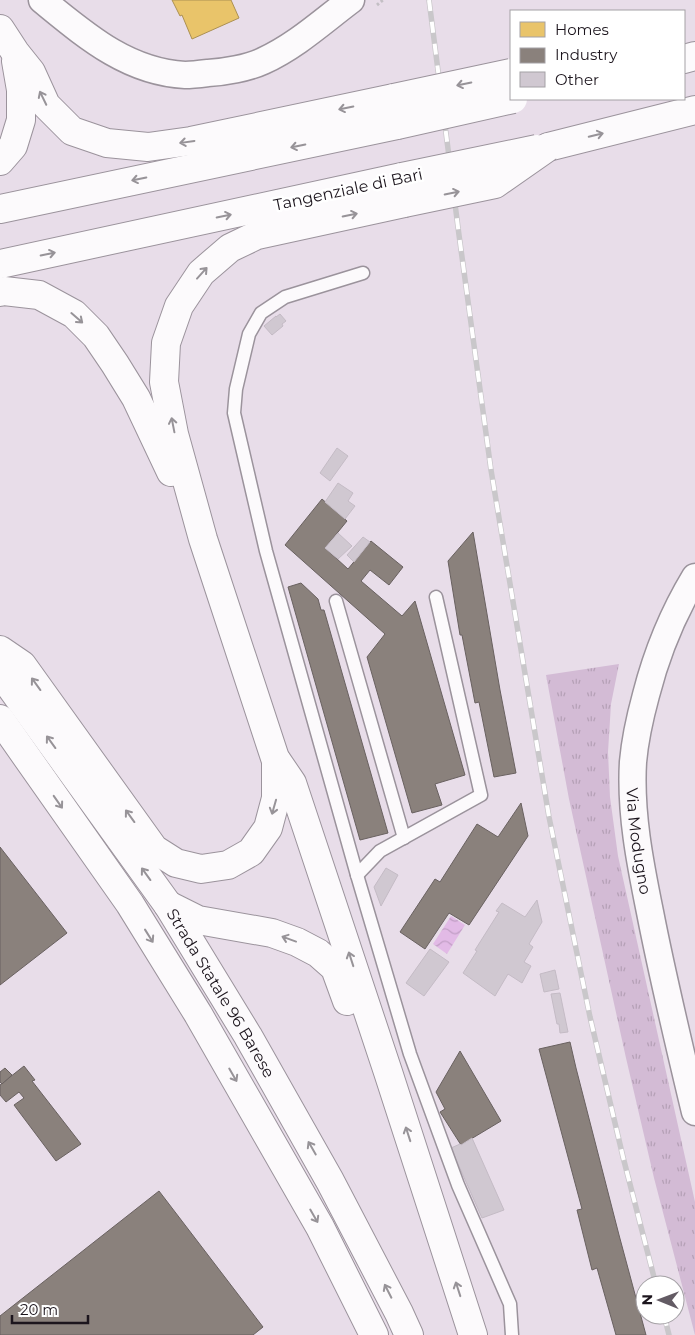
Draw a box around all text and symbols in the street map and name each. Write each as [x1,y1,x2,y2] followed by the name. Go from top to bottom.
[510,10,685,100] legend
[555,20,609,39] text: Homes
[555,45,618,64] text: Industry
[555,70,599,89] text: Other
[456,79,472,89] one-way arrow
[37,91,47,106] one-way arrow
[339,104,355,114] one-way arrow
[587,130,603,139] one-way arrow
[180,137,196,147] one-way arrow
[291,141,307,151] one-way arrow
[272,164,424,215] street label: Tangenziale di Bari
[132,175,148,185] one-way arrow
[443,188,459,197] one-way arrow
[342,210,358,219] one-way arrow
[215,211,231,220] one-way arrow
[39,249,55,258] one-way arrow
[197,266,208,279] one-way arrow
[70,312,83,323] one-way arrow
[167,417,177,433] one-way arrow
[31,677,41,691] one-way arrow
[46,735,56,749] one-way arrow
[622,787,655,896] street label: Via Modugno
[53,794,63,808] one-way arrow
[269,798,278,814] one-way arrow
[125,809,135,823] one-way arrow
[140,868,151,881] one-way arrow
[162,905,279,1081] street label: Strada Statale 96 Barese
[144,929,155,943] one-way arrow
[282,934,298,943] one-way arrow
[345,951,355,967] one-way arrow
[228,1068,238,1083] one-way arrow
[403,1126,413,1142] one-way arrow
[306,1141,316,1155] one-way arrow
[310,1208,320,1223] one-way arrow
[635,1275,685,1325] north arrow
[453,1281,463,1297] one-way arrow
[383,1284,392,1299] one-way arrow
[12,1292,89,1324] scale bar
[638,1294,656,1306] text: N
[20,1300,58,1319] text: 20 m

